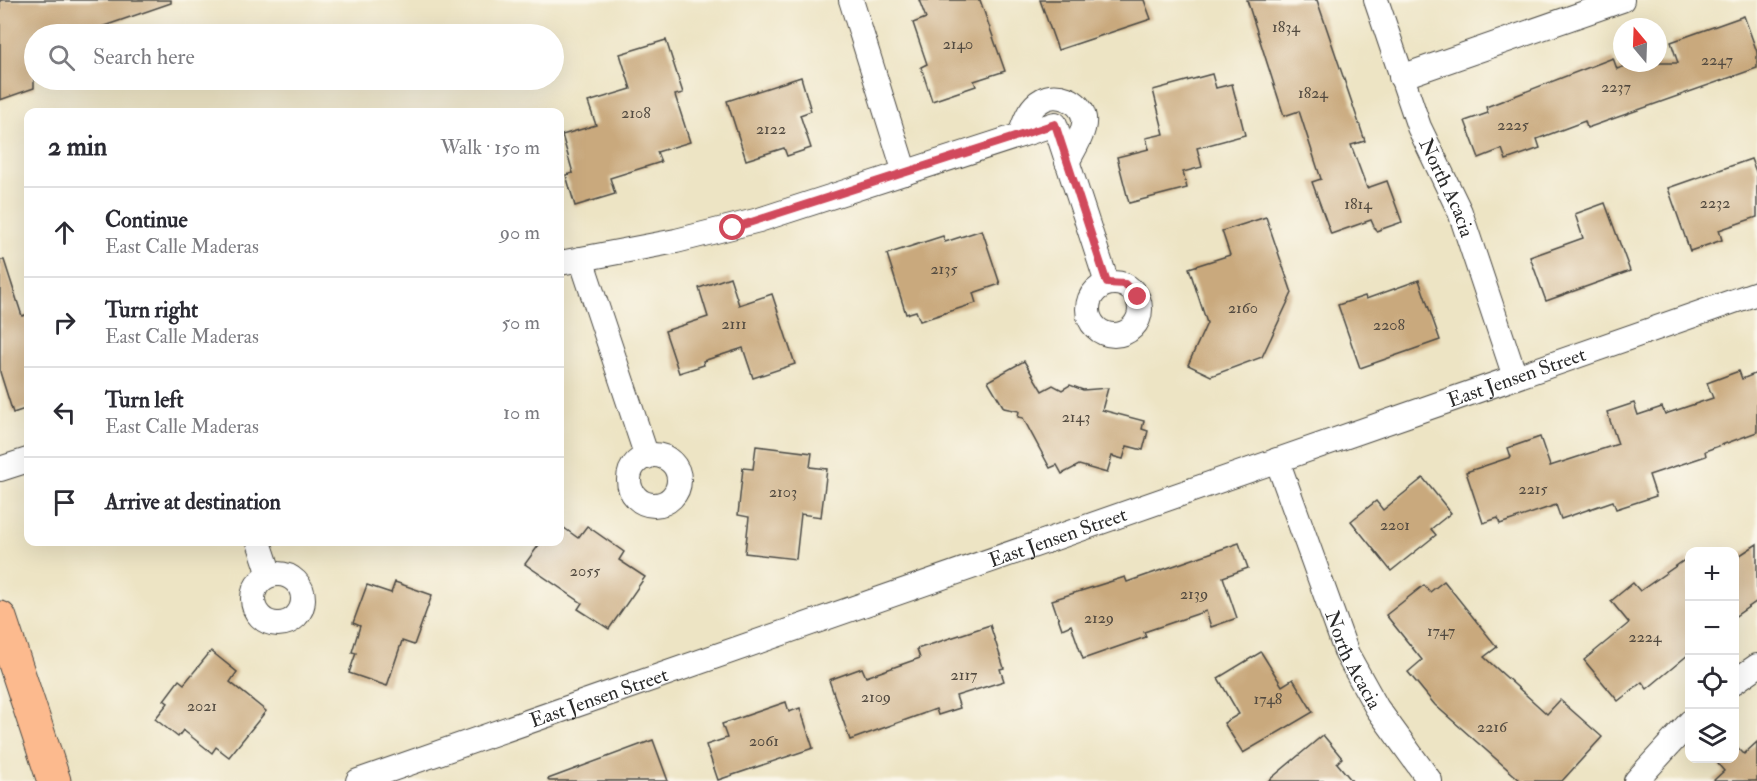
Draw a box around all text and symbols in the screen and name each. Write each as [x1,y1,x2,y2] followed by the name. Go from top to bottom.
[1272,17,1301,37] house number: 1834
[1613,18,1667,72] north arrow
[24,24,564,90] search box
[943,34,973,54] house number: 2140
[45,41,78,74] icon: search
[93,43,195,71] text: Search here
[1701,50,1734,70] house number: 2247
[1601,77,1632,97] house number: 2237
[1298,83,1329,103] house number: 1824
[621,103,651,123] house number: 2108
[1497,115,1529,135] house number: 2225
[756,119,786,139] house number: 2122
[48,131,107,163] text: 2 min
[1414,134,1480,241] street label: North Acacia
[440,135,540,160] text: Walk · 150 m
[1700,193,1730,213] house number: 2232
[1344,194,1373,214] house number: 1814
[105,206,188,234] text: Continue
[719,214,745,240] route start
[48,216,81,249] icon: ahead
[500,220,540,245] text: 90 m
[105,234,259,259] text: East Calle Maderas
[931,259,958,279] house number: 2135
[1124,283,1150,309] route end
[105,296,198,324] text: Turn right
[1228,298,1258,318] house number: 2160
[48,306,81,339] icon: right
[501,310,540,335] text: 50 m
[721,314,747,334] house number: 2111
[1373,315,1405,335] house number: 2208
[105,324,259,349] text: East Calle Maderas
[1444,341,1589,412] street label: East Jensen Street
[105,386,184,414] text: Turn left
[48,396,81,429] icon: left
[503,400,540,425] text: 10 m
[1062,407,1090,427] house number: 2143
[105,414,259,439] text: East Calle Maderas
[1519,479,1547,499] house number: 2215
[769,482,797,502] house number: 2103
[48,486,81,519] icon: arrive
[105,488,281,516] text: Arrive at destination
[985,501,1131,573] street label: East Jensen Street
[1380,515,1410,535] house number: 2201
[1685,547,1739,763] map controls
[1685,547,1739,601] button: +
[570,561,600,581] house number: 2055
[1180,584,1208,604] house number: 2139
[1685,601,1739,655] button: −
[1320,607,1388,714] street label: North Acacia
[1084,608,1114,628] house number: 2129
[1427,621,1456,641] house number: 1747
[1629,627,1663,647] house number: 2224
[1685,655,1739,709] button: locate
[526,661,672,733] street label: East Jensen Street
[951,665,978,685] house number: 2117
[861,687,891,707] house number: 2109
[1254,689,1283,709] house number: 1748
[187,696,217,716] house number: 2021
[1685,709,1739,763] button: layers
[1477,717,1508,737] house number: 2216
[749,731,779,751] house number: 2061

